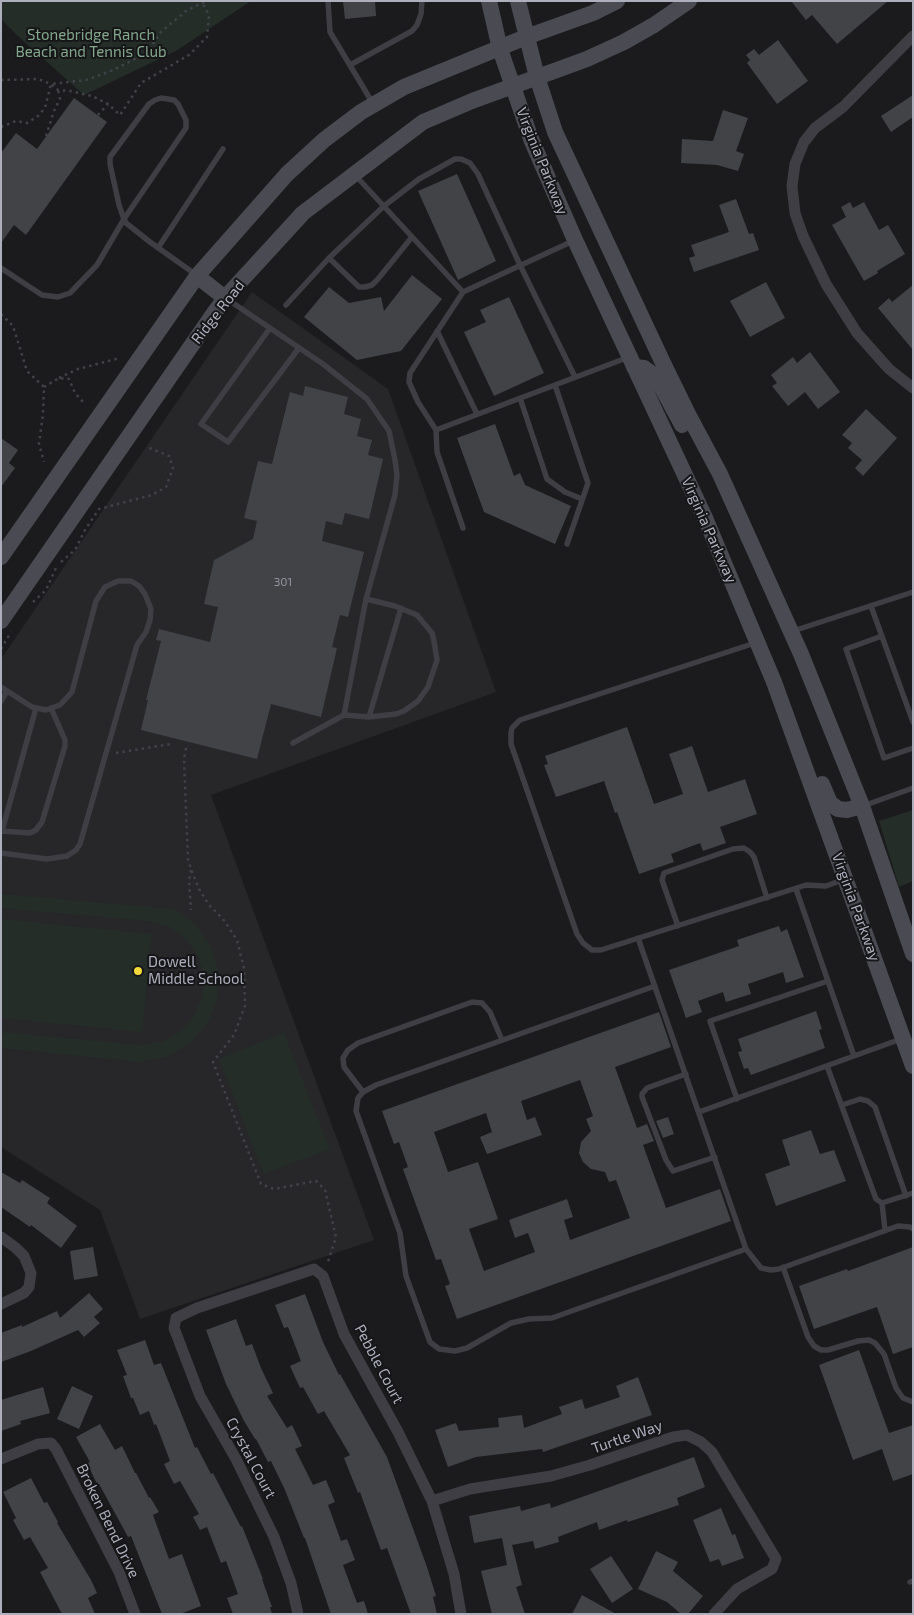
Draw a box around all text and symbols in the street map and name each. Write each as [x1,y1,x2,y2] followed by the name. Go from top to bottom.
[15,26,167,61] park label: Stonebridge Ranch Beach and Tennis Club
[512,105,572,217] street label: Virginia Parkway
[188,277,248,347] street label: Ridge Road
[678,474,740,586] street label: Virginia Parkway
[274,575,292,589] house number: 301
[828,850,884,964] street label: Virginia Parkway
[148,953,244,988] place label: Dowell Middle School
[132,965,144,977] marker: Dowell Middle School
[351,1321,407,1407] street label: Pebble Court
[222,1414,280,1502] street label: Crystal Court
[589,1416,665,1458] street label: Turtle Way
[73,1461,143,1581] street label: Broken Bend Drive

